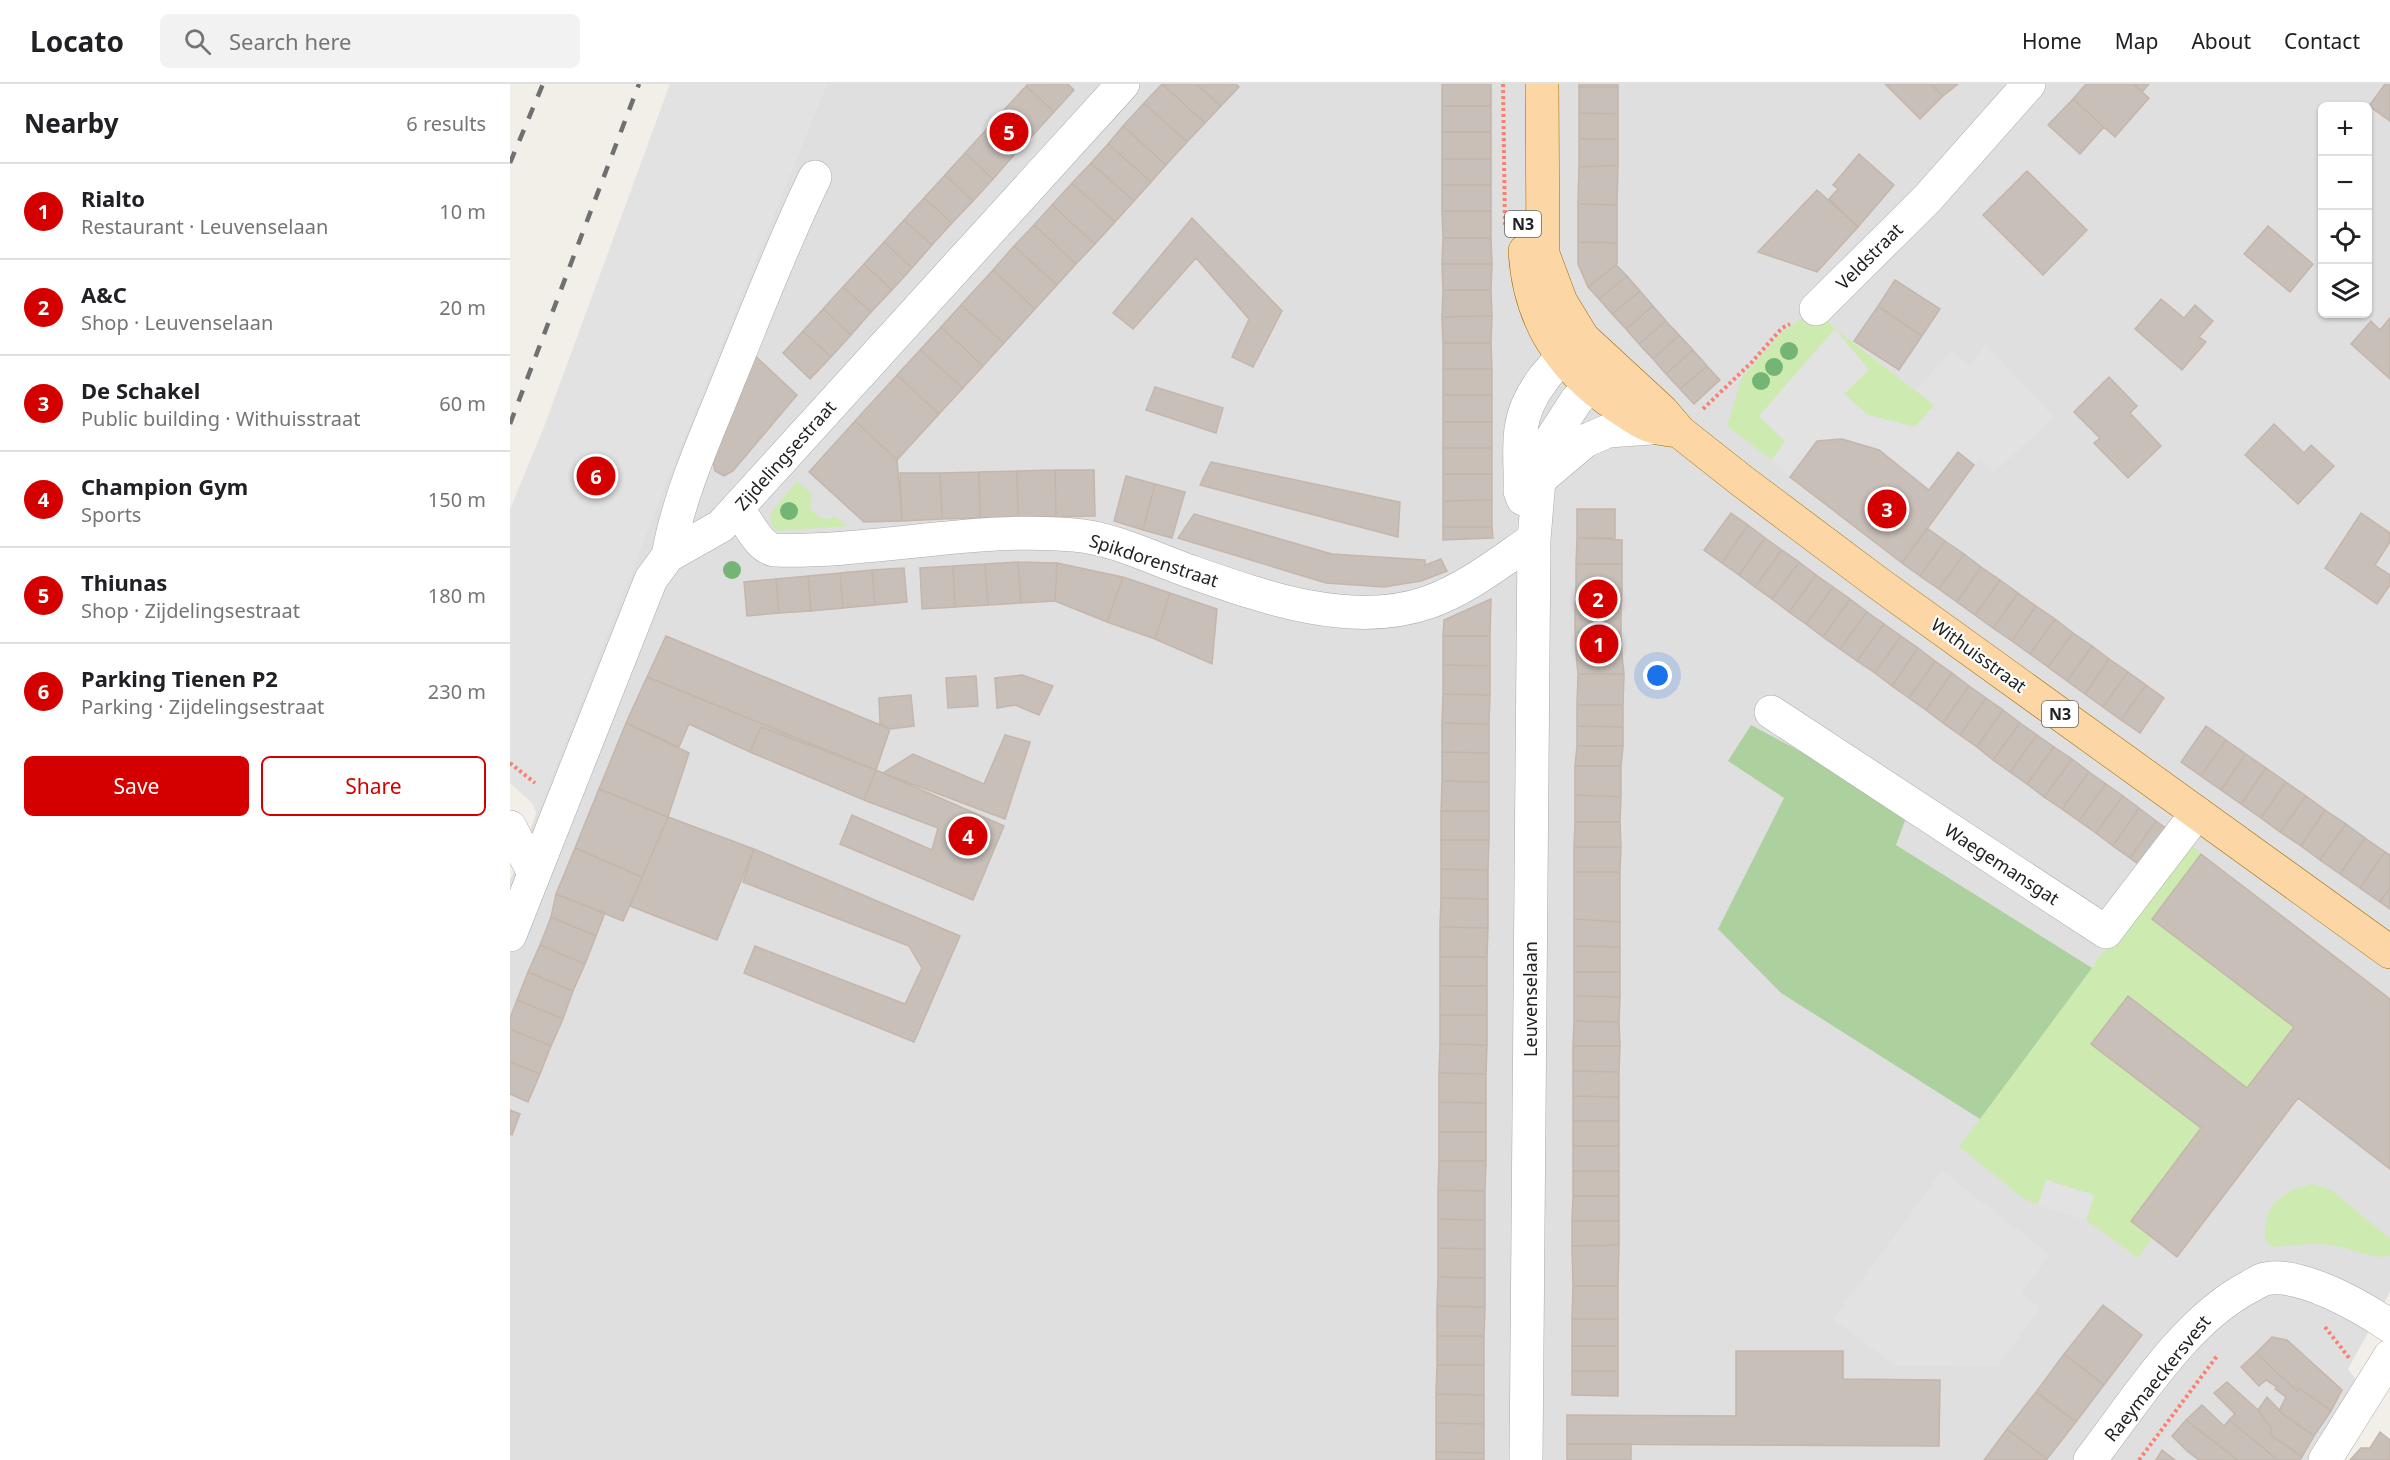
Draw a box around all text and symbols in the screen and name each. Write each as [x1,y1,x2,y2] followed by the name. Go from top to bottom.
[160,14,580,68] search box
[30,22,124,60] text: Locato
[181,25,214,58] icon: search
[229,26,351,56] text: Search here
[2022,27,2082,55] text: Home
[2115,27,2158,55] text: Map
[2191,27,2251,55] text: About
[2284,27,2360,55] text: Contact
[2318,102,2372,318] map controls
[2318,102,2372,156] button: +
[24,105,119,141] text: Nearby
[406,110,486,137] text: 6 results
[990,110,1028,154] pin: 5
[2318,156,2372,210] button: −
[81,183,145,213] text: Rialto
[38,198,49,225] text: 1
[439,198,486,225] text: 10 m
[2318,210,2372,264] button: locate
[1505,211,1541,237] road number: N3
[81,213,328,240] text: Restaurant · Leuvenselaan
[1830,217,1908,295] street label: Veldstraat
[2318,264,2372,318] button: layers
[81,279,127,309] text: A&C
[38,294,49,321] text: 2
[439,294,486,321] text: 20 m
[81,309,273,336] text: Shop · Leuvenselaan
[81,375,200,405] text: De Schakel
[38,390,49,417] text: 3
[439,390,486,417] text: 60 m
[729,395,841,515] street label: Zijdelingsestraat
[81,405,361,432] text: Public building · Withuisstraat
[576,454,616,498] pin: 6
[81,471,248,501] text: Champion Gym
[38,486,49,513] text: 4
[428,486,486,513] text: 150 m
[1868,486,1906,532] pin: 3
[81,501,141,528] text: Sports
[1086,528,1222,592] street label: Spikdorenstraat
[81,567,167,597] text: Thiunas
[1578,576,1618,622] pin: 2
[38,582,49,609] text: 5
[428,582,486,609] text: 180 m
[81,597,300,624] text: Shop · Zijdelingsestraat
[1927,612,2032,698] street label: Withuisstraat
[1580,622,1618,666] pin: 1
[1643,661,1672,690] your location
[81,663,278,693] text: Parking Tienen P2
[38,678,49,705] text: 6
[428,678,486,705] text: 230 m
[81,693,324,720] text: Parking · Zijdelingsestraat
[2042,701,2078,727] road number: N3
[24,756,249,816] button: Save
[261,756,486,816] button: Share
[948,814,988,858] pin: 4
[1940,818,2064,910] street label: Waegemansgat
[1518,941,1542,1057] street label: Leuvenselaan
[2099,1309,2216,1446] street label: Raeymaeckersvest

